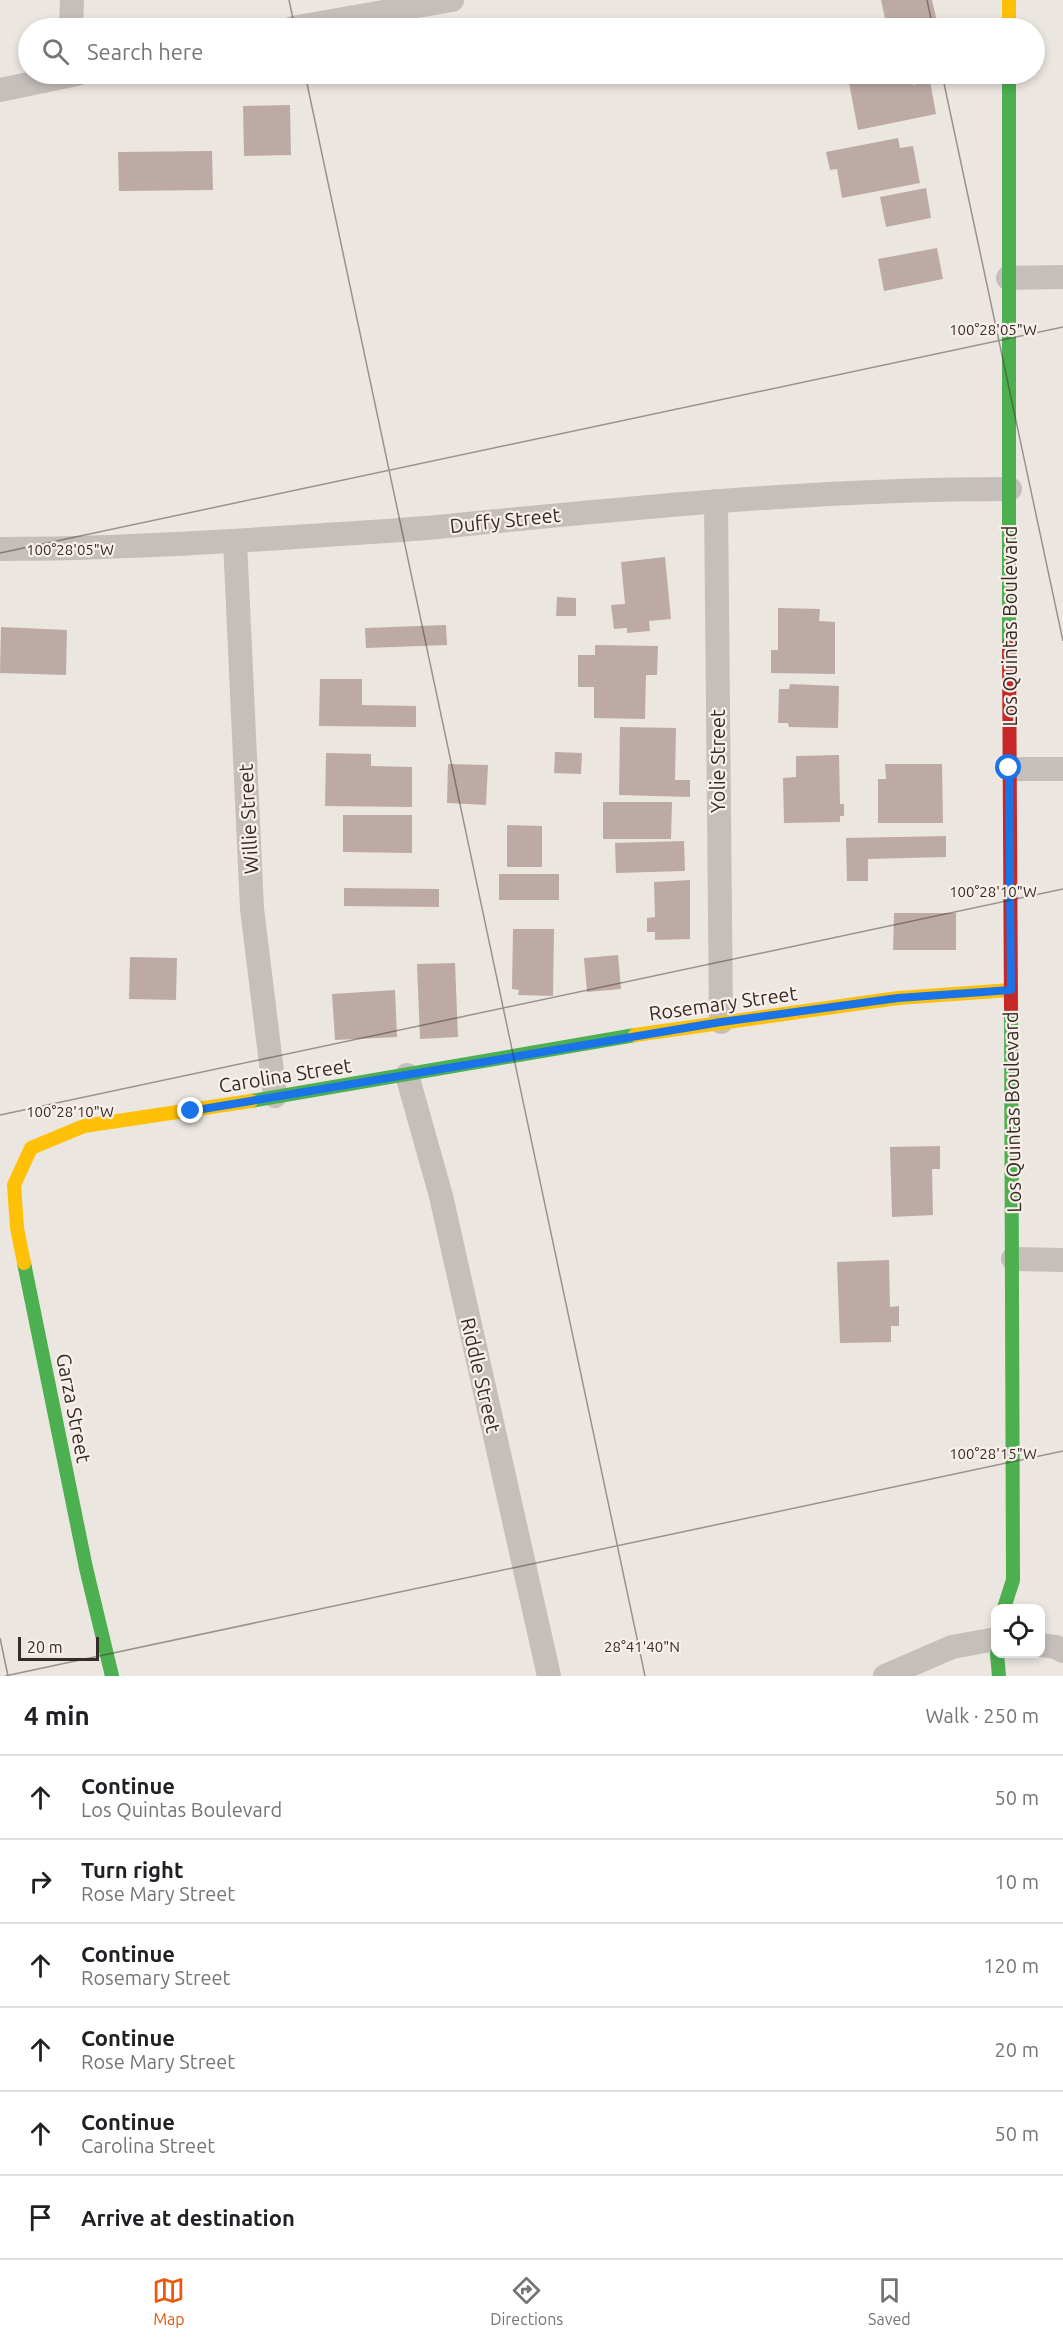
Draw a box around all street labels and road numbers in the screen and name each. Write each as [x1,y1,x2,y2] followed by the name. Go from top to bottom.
[448,503,562,537] street label: Duffy Street
[998,525,1021,727] street label: Los Quintas Boulevard
[706,709,729,813] street label: Yolie Street
[234,763,262,875] street label: Willie Street
[647,981,799,1025] street label: Rosemary Street
[999,1011,1025,1213] street label: Los Quintas Boulevard
[217,1053,353,1097] street label: Carolina Street
[457,1315,505,1435] street label: Riddle Street
[52,1351,96,1465] street label: Garza Street

